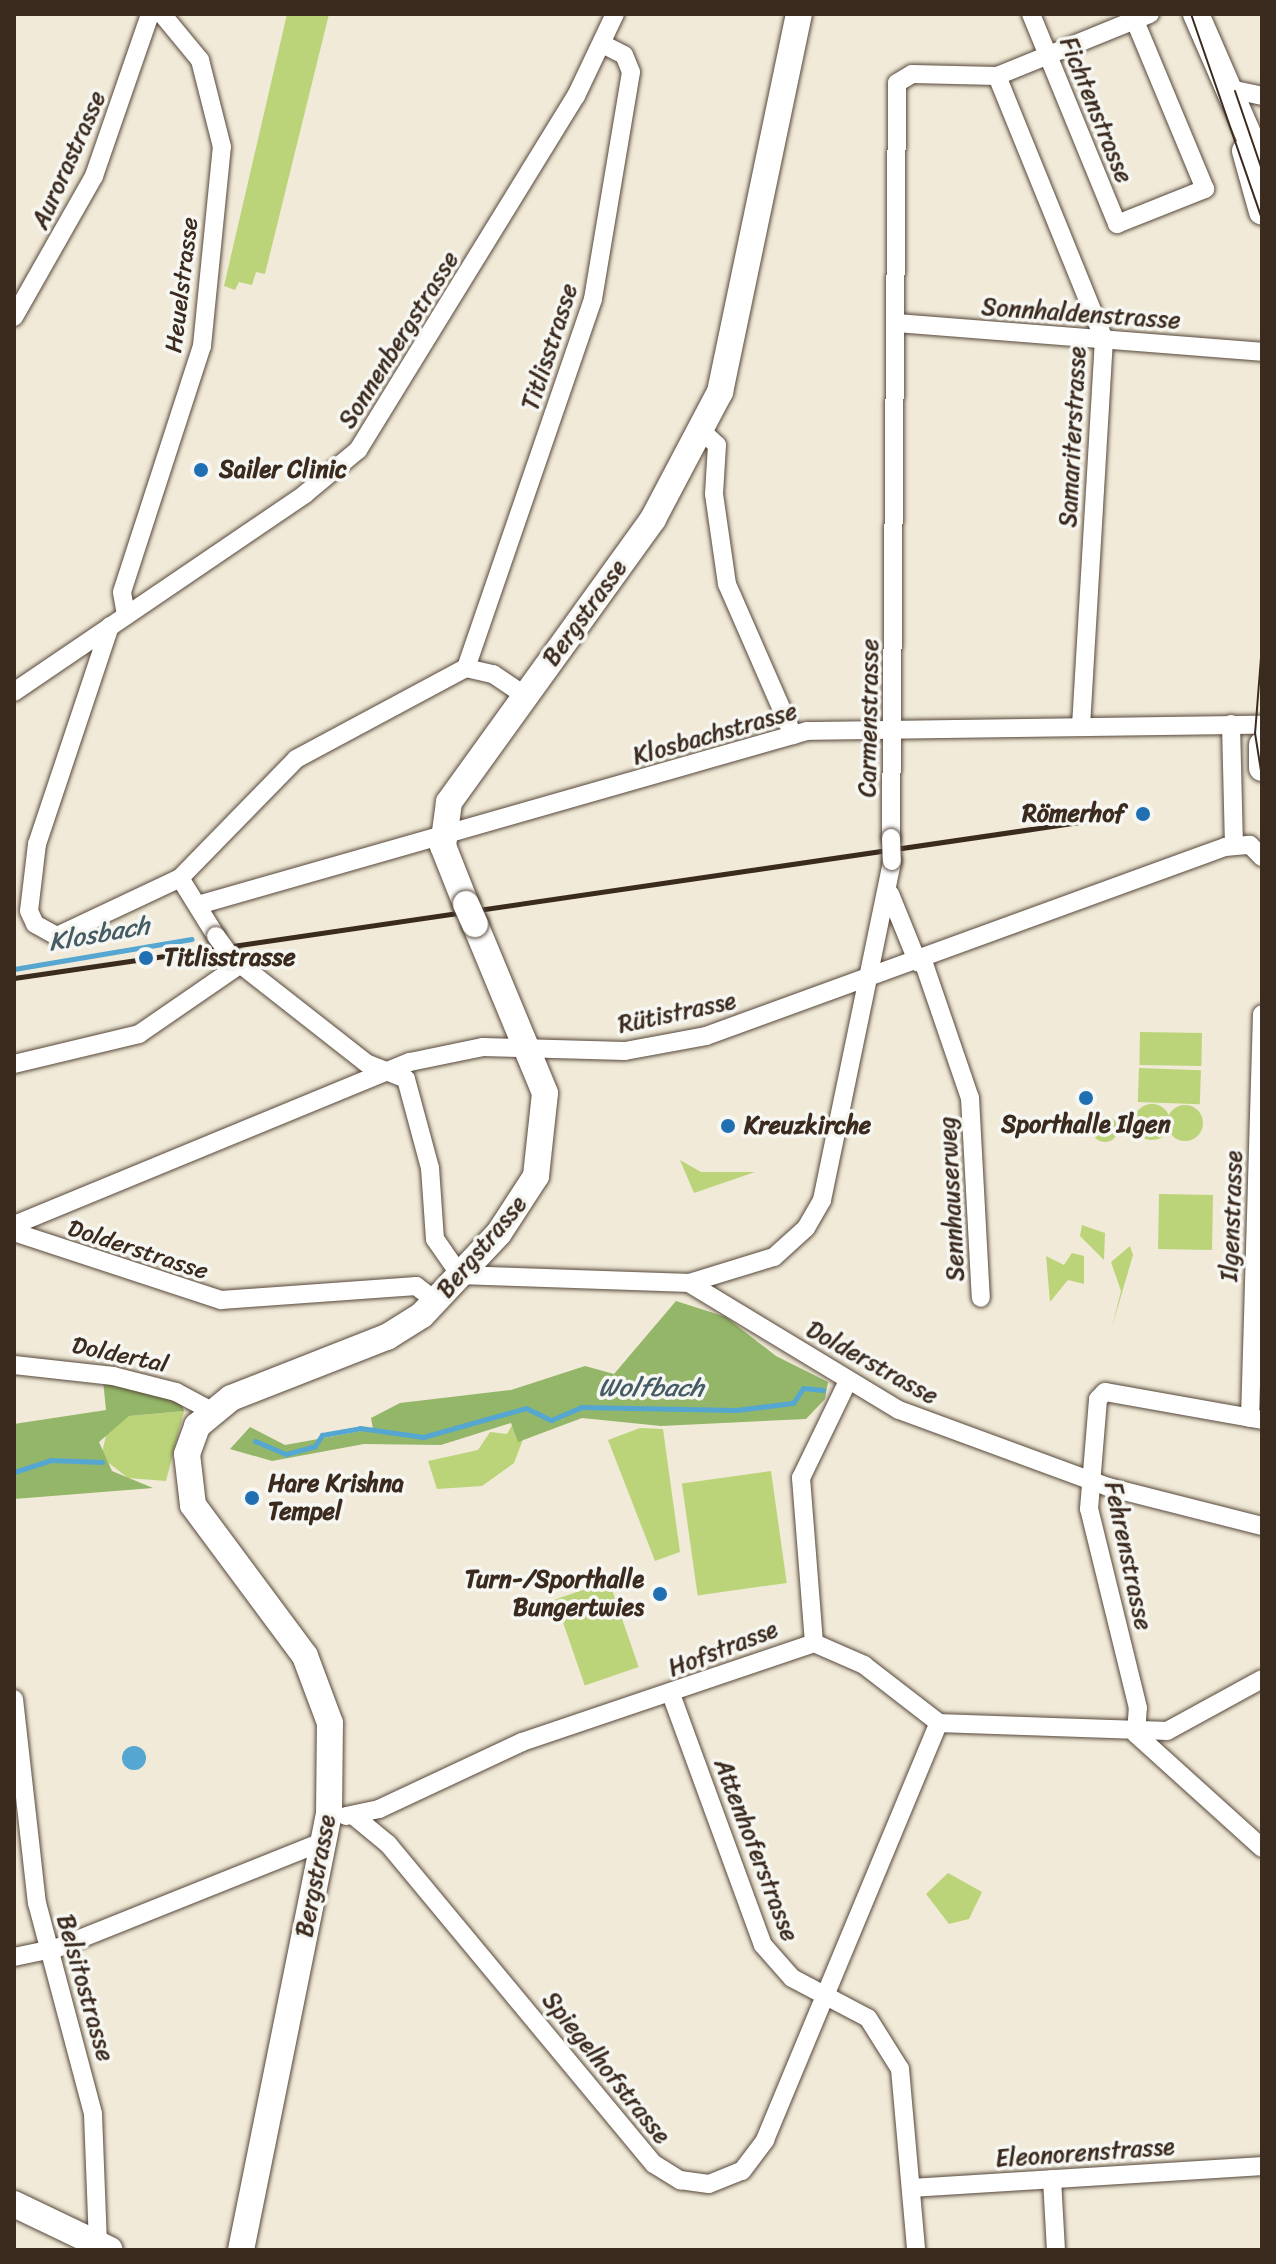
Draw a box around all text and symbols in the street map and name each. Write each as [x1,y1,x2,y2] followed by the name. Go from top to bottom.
[1054,33,1138,187] street label: Fichtenstrasse
[26,87,112,233] street label: Aurorastrasse
[159,216,205,354] street label: Heuelstrasse
[333,246,465,434] street label: Sonnenbergstrasse
[516,280,584,414] street label: Titlisstrasse
[980,293,1182,335] street label: Sonnhaldenstrasse
[1054,346,1092,528] street label: Samariterstrasse
[219,456,347,484] place label: Sailer Clinic
[190,459,212,481] marker: Sailer Clinic
[537,554,633,672] street label: Bergstrasse
[853,639,885,797] street label: Carmenstrasse
[630,697,800,771] street label: Klosbachstrasse
[1022,800,1125,828] place label: Römerhof
[1132,803,1154,825] marker: Römerhof
[46,910,152,958] water label: Klosbach
[164,944,296,972] place label: Titlisstrasse
[135,947,157,969] marker: Titlisstrasse
[616,986,738,1040] street label: Rütistrasse
[1077,1089,1095,1107] marker: Sporthalle Ilgen
[1001,1111,1171,1139] place label: Sporthalle Ilgen
[744,1112,871,1140] place label: Kreuzkirche
[933,1116,971,1282] street label: Sennhauserweg
[719,1117,737,1135] marker: Kreuzkirche
[1215,1150,1249,1282] street label: Ilgenstrasse
[431,1190,533,1304] street label: Bergstrasse
[64,1214,212,1286] street label: Dolderstrasse
[801,1315,943,1411] street label: Dolderstrasse
[69,1331,171,1379] street label: Doldertal
[598,1372,704,1404] water label: Wolfbach
[268,1470,405,1526] place label: Hare Krishna Tempel
[1098,1479,1158,1633] street label: Fehrenstrasse
[243,1489,261,1507] marker: Hare Krishna Tempel
[465,1566,644,1622] place label: Turn-/Sporthalle Bungertwies
[651,1585,669,1603] marker: Turn-/Sporthalle Bungertwies
[664,1615,782,1683] street label: Hofstrasse
[708,1755,804,1945] street label: Attenhoferstrasse
[290,1812,342,1940] street label: Bergstrasse
[50,1911,120,2065] street label: Belsitostrasse
[536,1986,676,2150] street label: Spiegelhofstrasse
[994,2132,1176,2174] street label: Eleonorenstrasse

